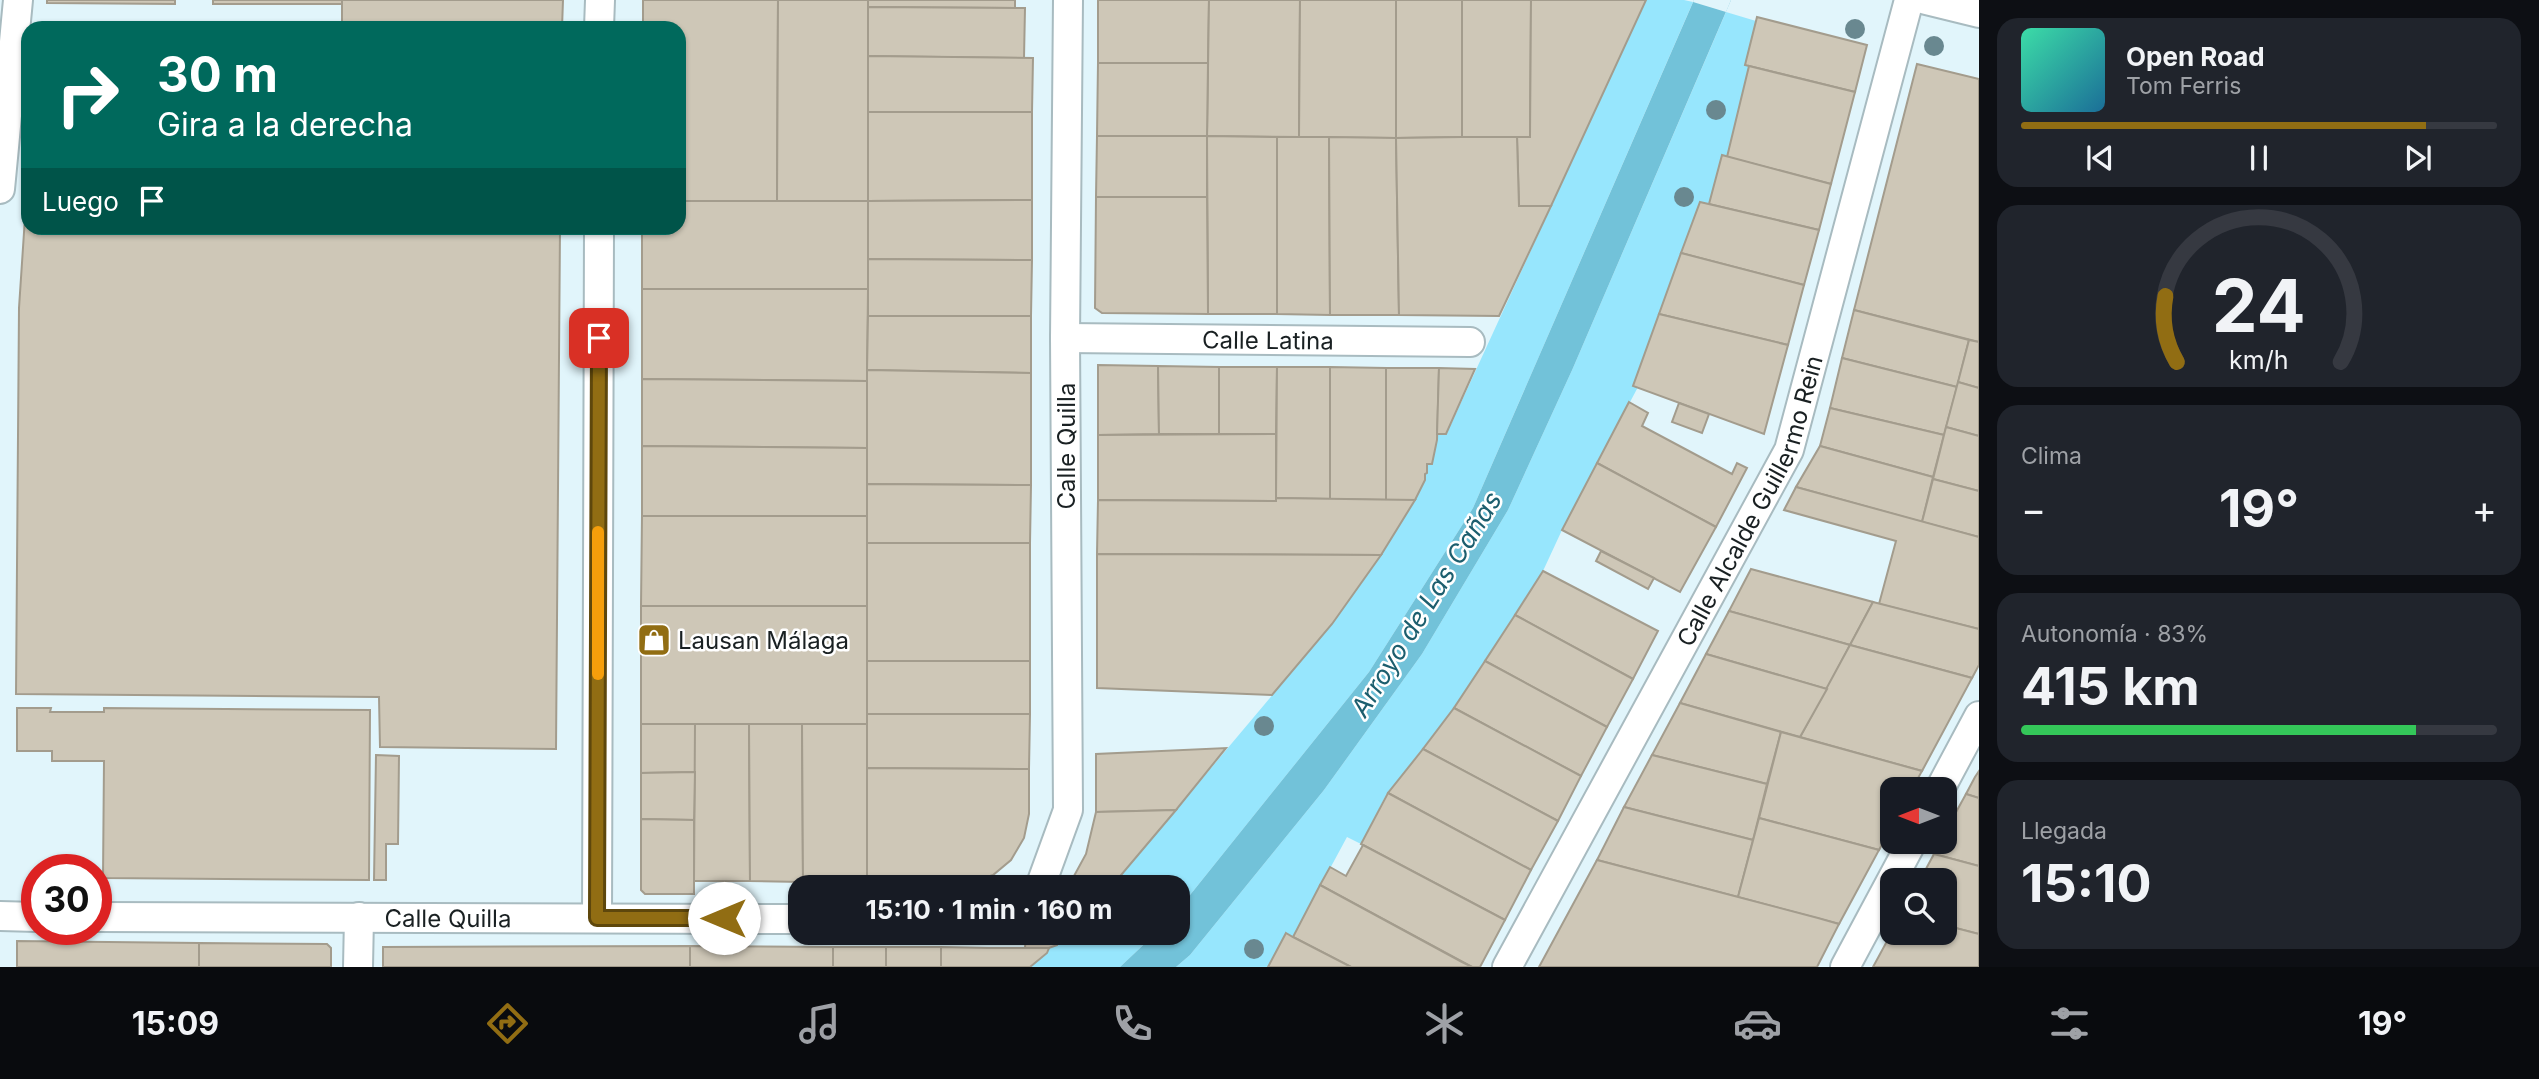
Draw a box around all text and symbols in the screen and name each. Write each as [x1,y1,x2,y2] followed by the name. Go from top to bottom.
[2126,41,2265,72] text: Open Road
[157,45,278,104] text: 30 m
[42,49,133,140] icon: right
[2126,72,2241,100] text: Tom Ferris
[157,105,413,144] text: Gira a la derecha
[2081,139,2119,177] icon: previous
[2240,139,2278,177] icon: pause
[2399,139,2437,177] icon: next
[133,182,171,220] icon: arrive
[42,186,119,217] text: Luego
[2212,262,2306,351] text: 24
[569,308,629,368] pin
[580,319,618,357] icon: arrive
[1202,325,1334,355] street label: Calle Latina
[2229,345,2289,375] text: km/h
[1670,352,1828,651] street label: Calle Alcalde Guillermo Rein
[1052,383,1081,509] street label: Calle Quilla
[2021,442,2082,470] text: Clima
[2219,477,2299,540] text: 19°
[1344,486,1508,723] water label: Arroyo de Las Cañas
[2021,486,2046,532] text: −
[2472,486,2497,532] text: +
[2021,620,2208,648] text: Autonomía · 83%
[635,621,673,659] shop icon: Lausan Málaga
[678,626,849,655] place label: Lausan Málaga
[2021,655,2200,718] text: 415 km
[1880,777,1956,854] north arrow
[1880,777,1957,945] map controls
[2021,817,2107,845] text: Llegada
[2021,852,2152,915] text: 15:10
[21,854,112,945] speed limit sign: 30
[1880,868,1957,945] button: search
[687,881,761,955] position arrow
[865,894,1113,925] text: 15:10 · 1 min · 160 m
[385,903,511,933] street label: Calle Quilla
[483,999,532,1048] icon: directions
[795,999,844,1048] icon: music
[1108,999,1157,1048] icon: phone
[1420,999,1469,1048] icon: climate
[1733,999,1782,1048] icon: car
[2045,999,2094,1048] icon: filters
[132,1004,219,1043] text: 15:09
[2358,1004,2407,1043] text: 19°

